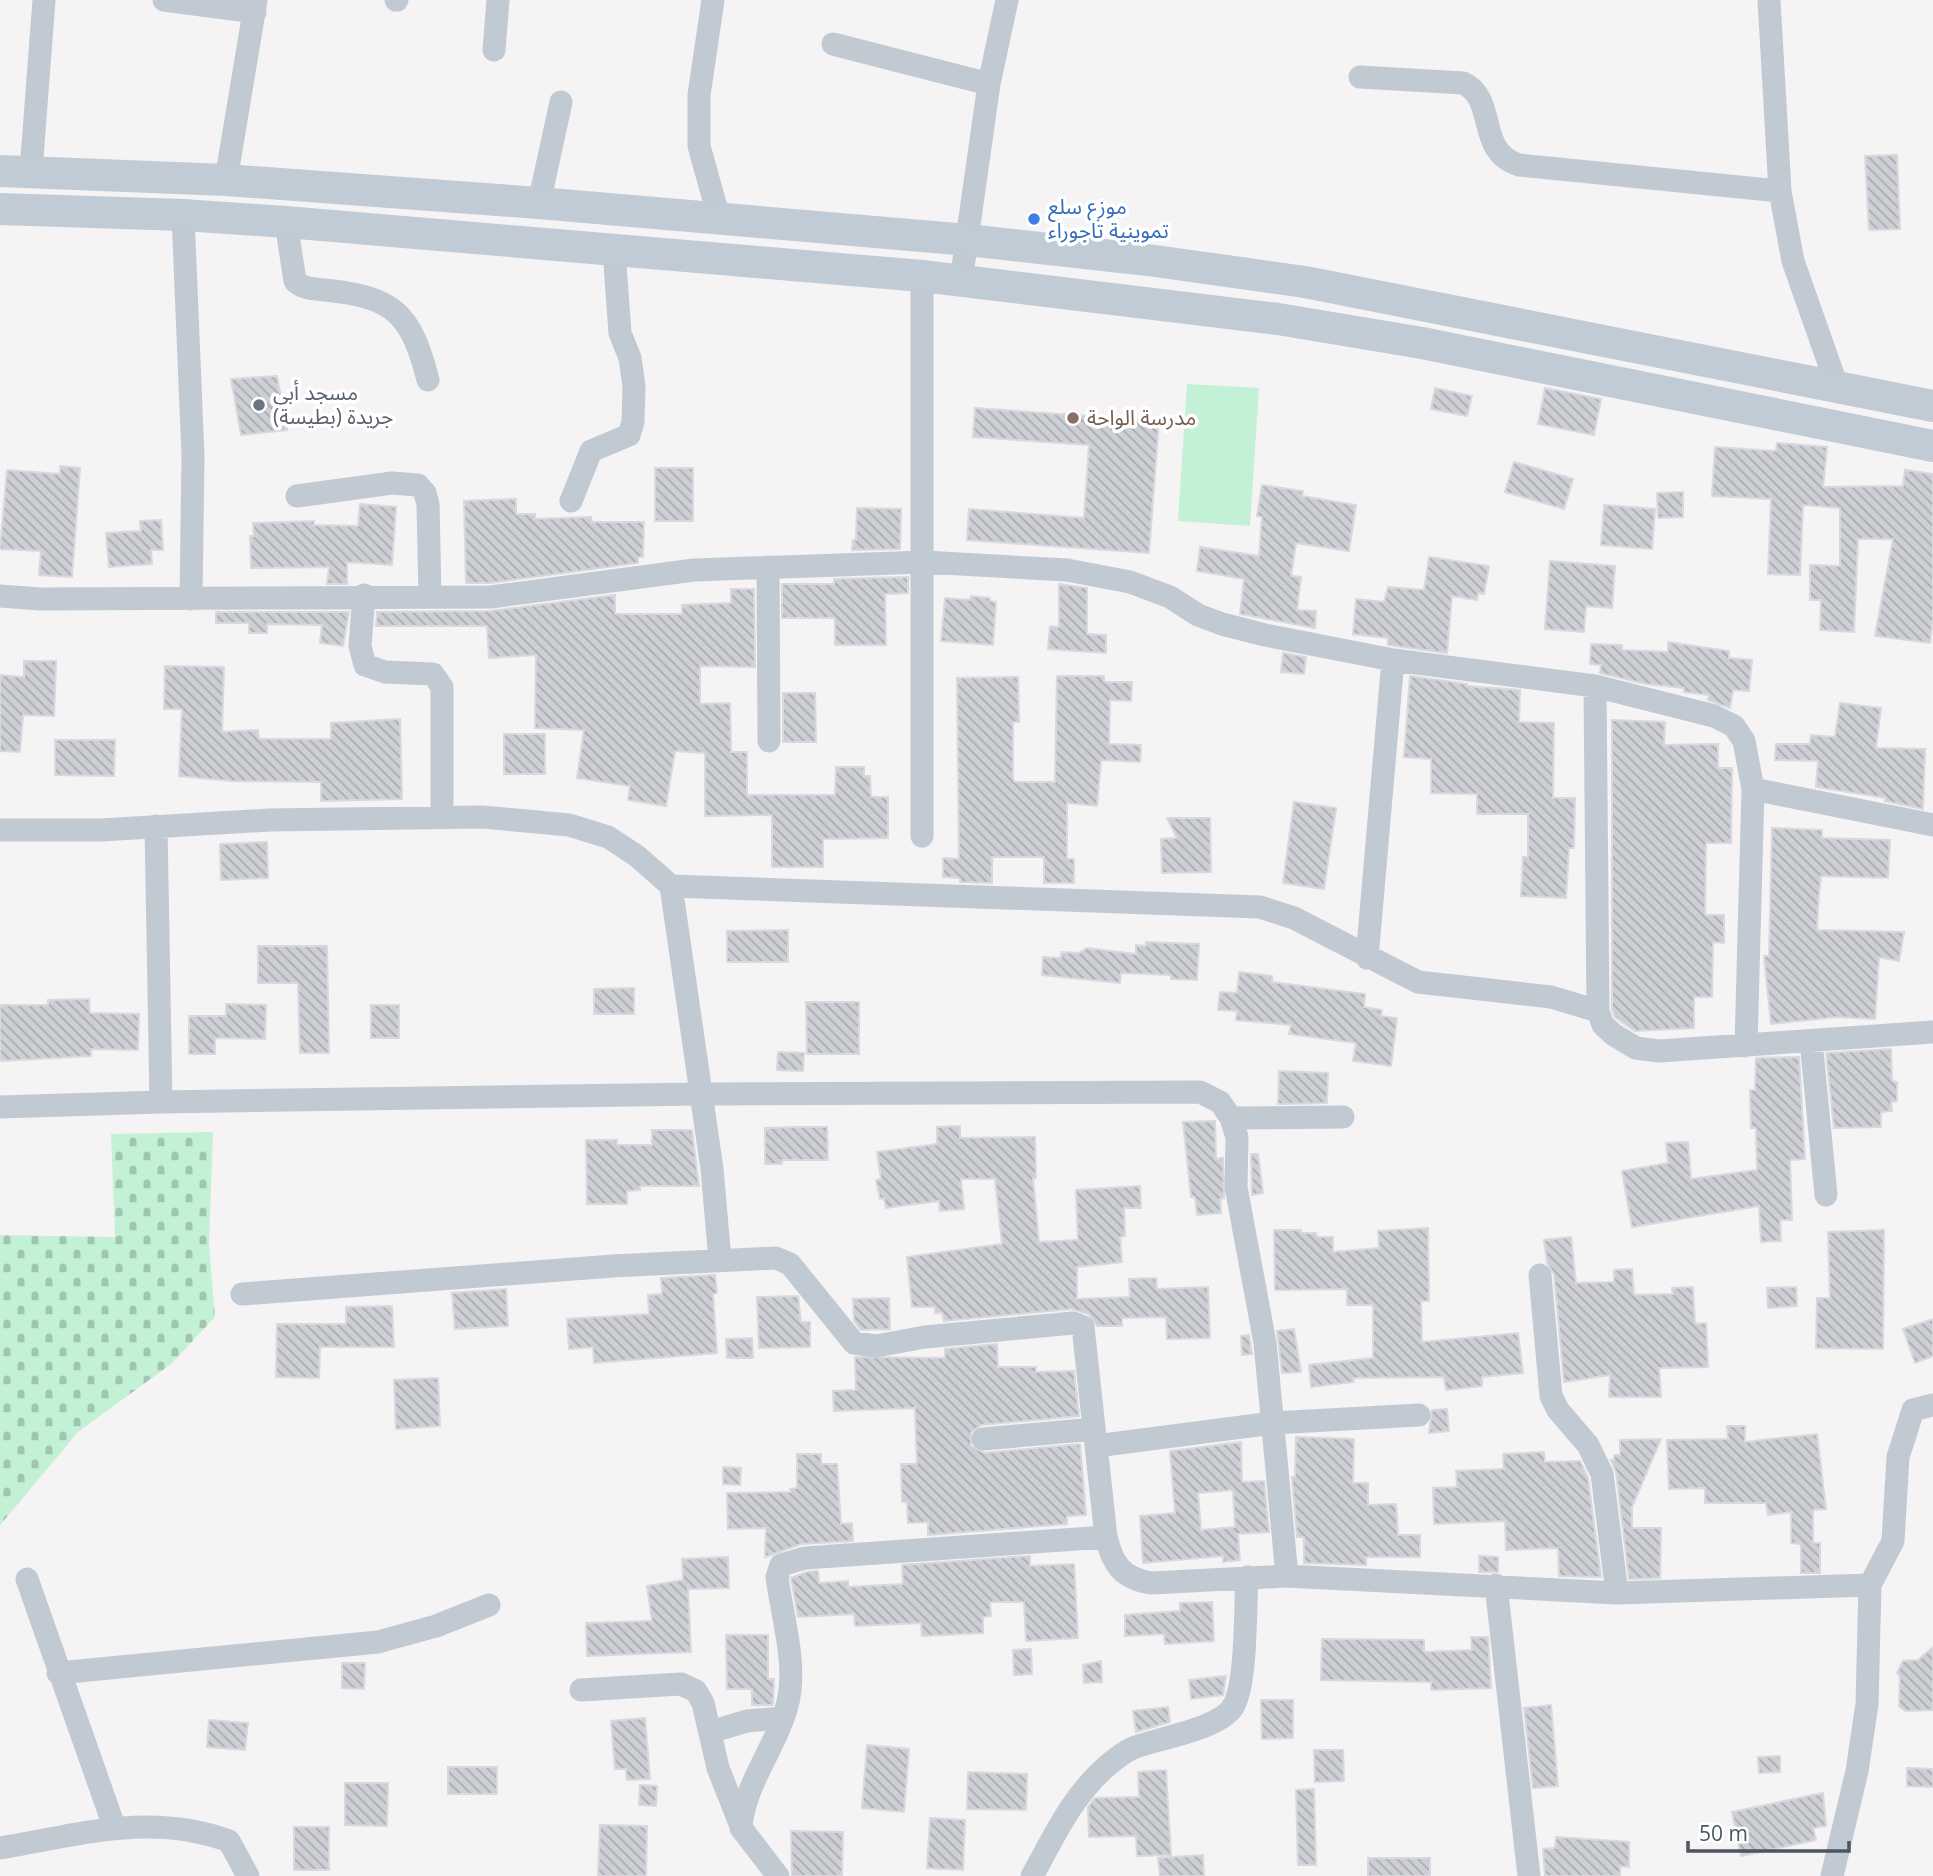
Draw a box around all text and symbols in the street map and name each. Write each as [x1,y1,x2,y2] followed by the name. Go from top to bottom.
[1048,192,1169,244] place label: موزع سلع تموينية تاجوراء
[1026,211,1042,227] marker: موزع سلع تموينية تاجوراء
[273,378,393,430] place label: مسجد أبي جريدة (بطيسة)
[251,397,267,413] marker: مسجد أبي جريدة (بطيسة)
[1087,403,1196,431] place label: مدرسة الواحة
[1065,410,1081,426] marker: مدرسة الواحة
[1688,1810,1849,1854] scale bar
[1699,1819,1748,1847] text: 50 m

